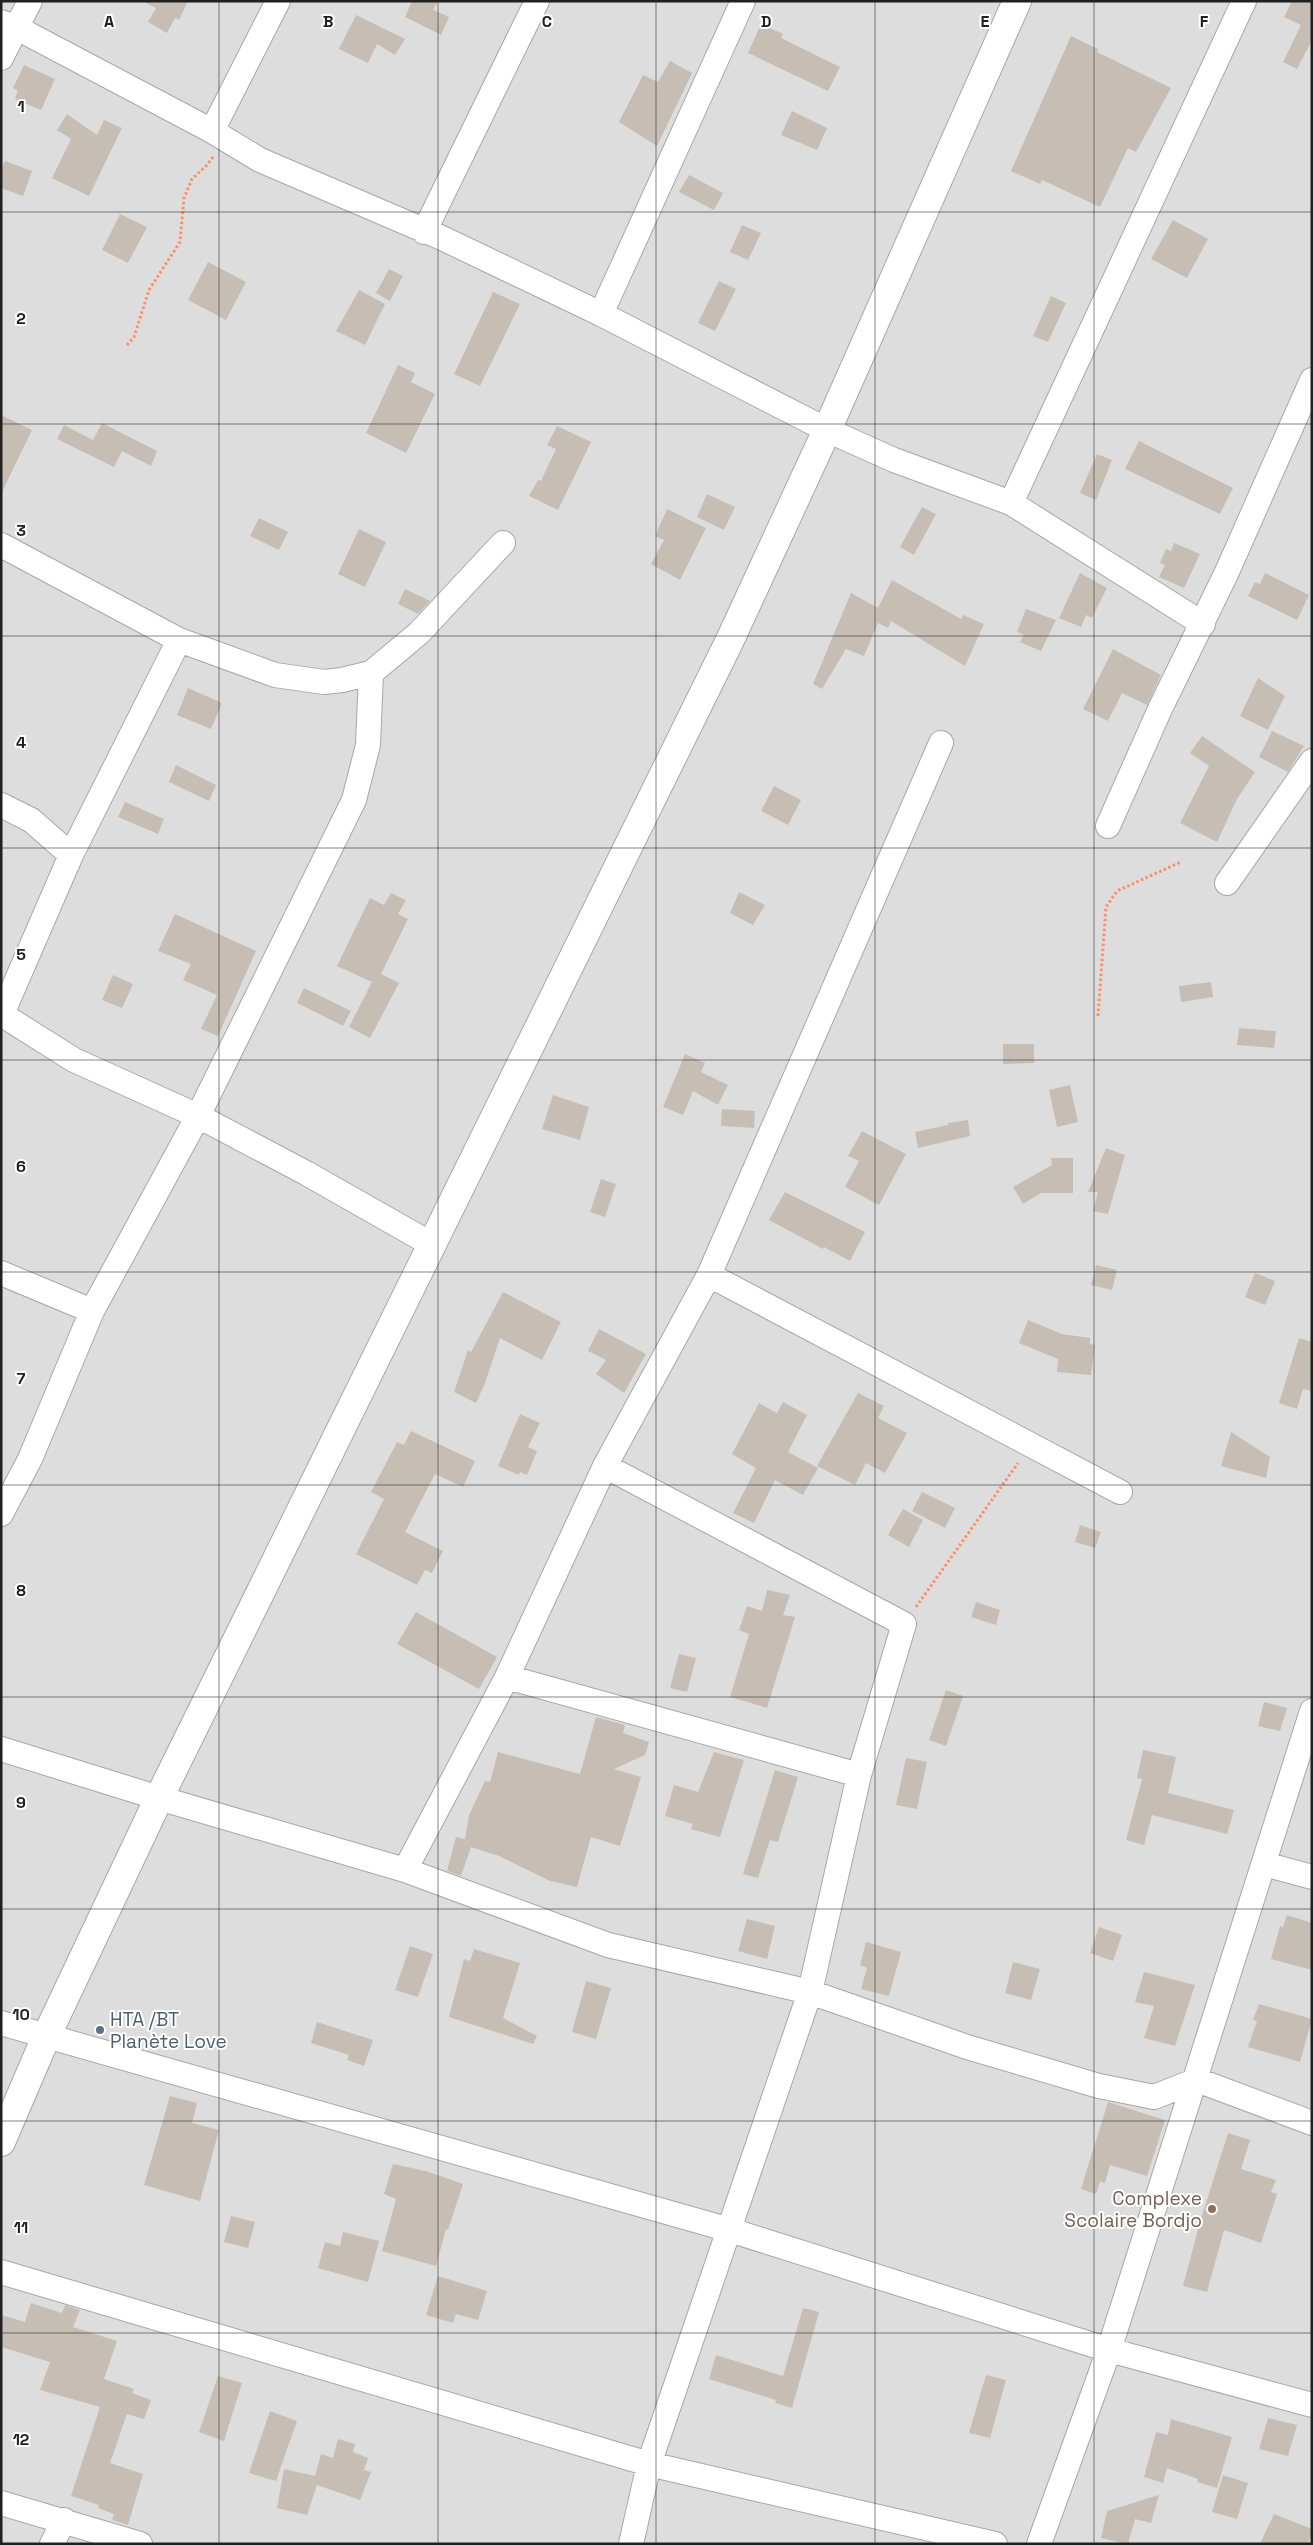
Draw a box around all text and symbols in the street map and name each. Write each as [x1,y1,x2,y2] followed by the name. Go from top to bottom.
[104,11,114,32] text: A
[323,11,333,32] text: B
[542,11,552,32] text: C
[761,11,771,32] text: D
[981,11,990,32] text: E
[1200,11,1209,32] text: F
[17,96,25,117] text: 1
[16,308,26,329] text: 2
[16,520,26,541] text: 3
[16,732,26,753] text: 4
[16,944,26,965] text: 5
[16,1156,26,1177] text: 6
[17,1368,26,1389] text: 7
[16,1580,26,1601] text: 8
[16,1792,26,1813] text: 9
[12,2004,30,2025] text: 10
[110,2007,227,2054] place label: HTA /BT Planète Love
[94,2024,106,2036] marker: HTA /BT Planète Love
[1064,2186,1202,2233] place label: Complexe Scolaire Bordjo
[1206,2203,1218,2215] marker: Complexe Scolaire Bordjo
[14,2217,28,2238] text: 11
[13,2429,29,2450] text: 12

